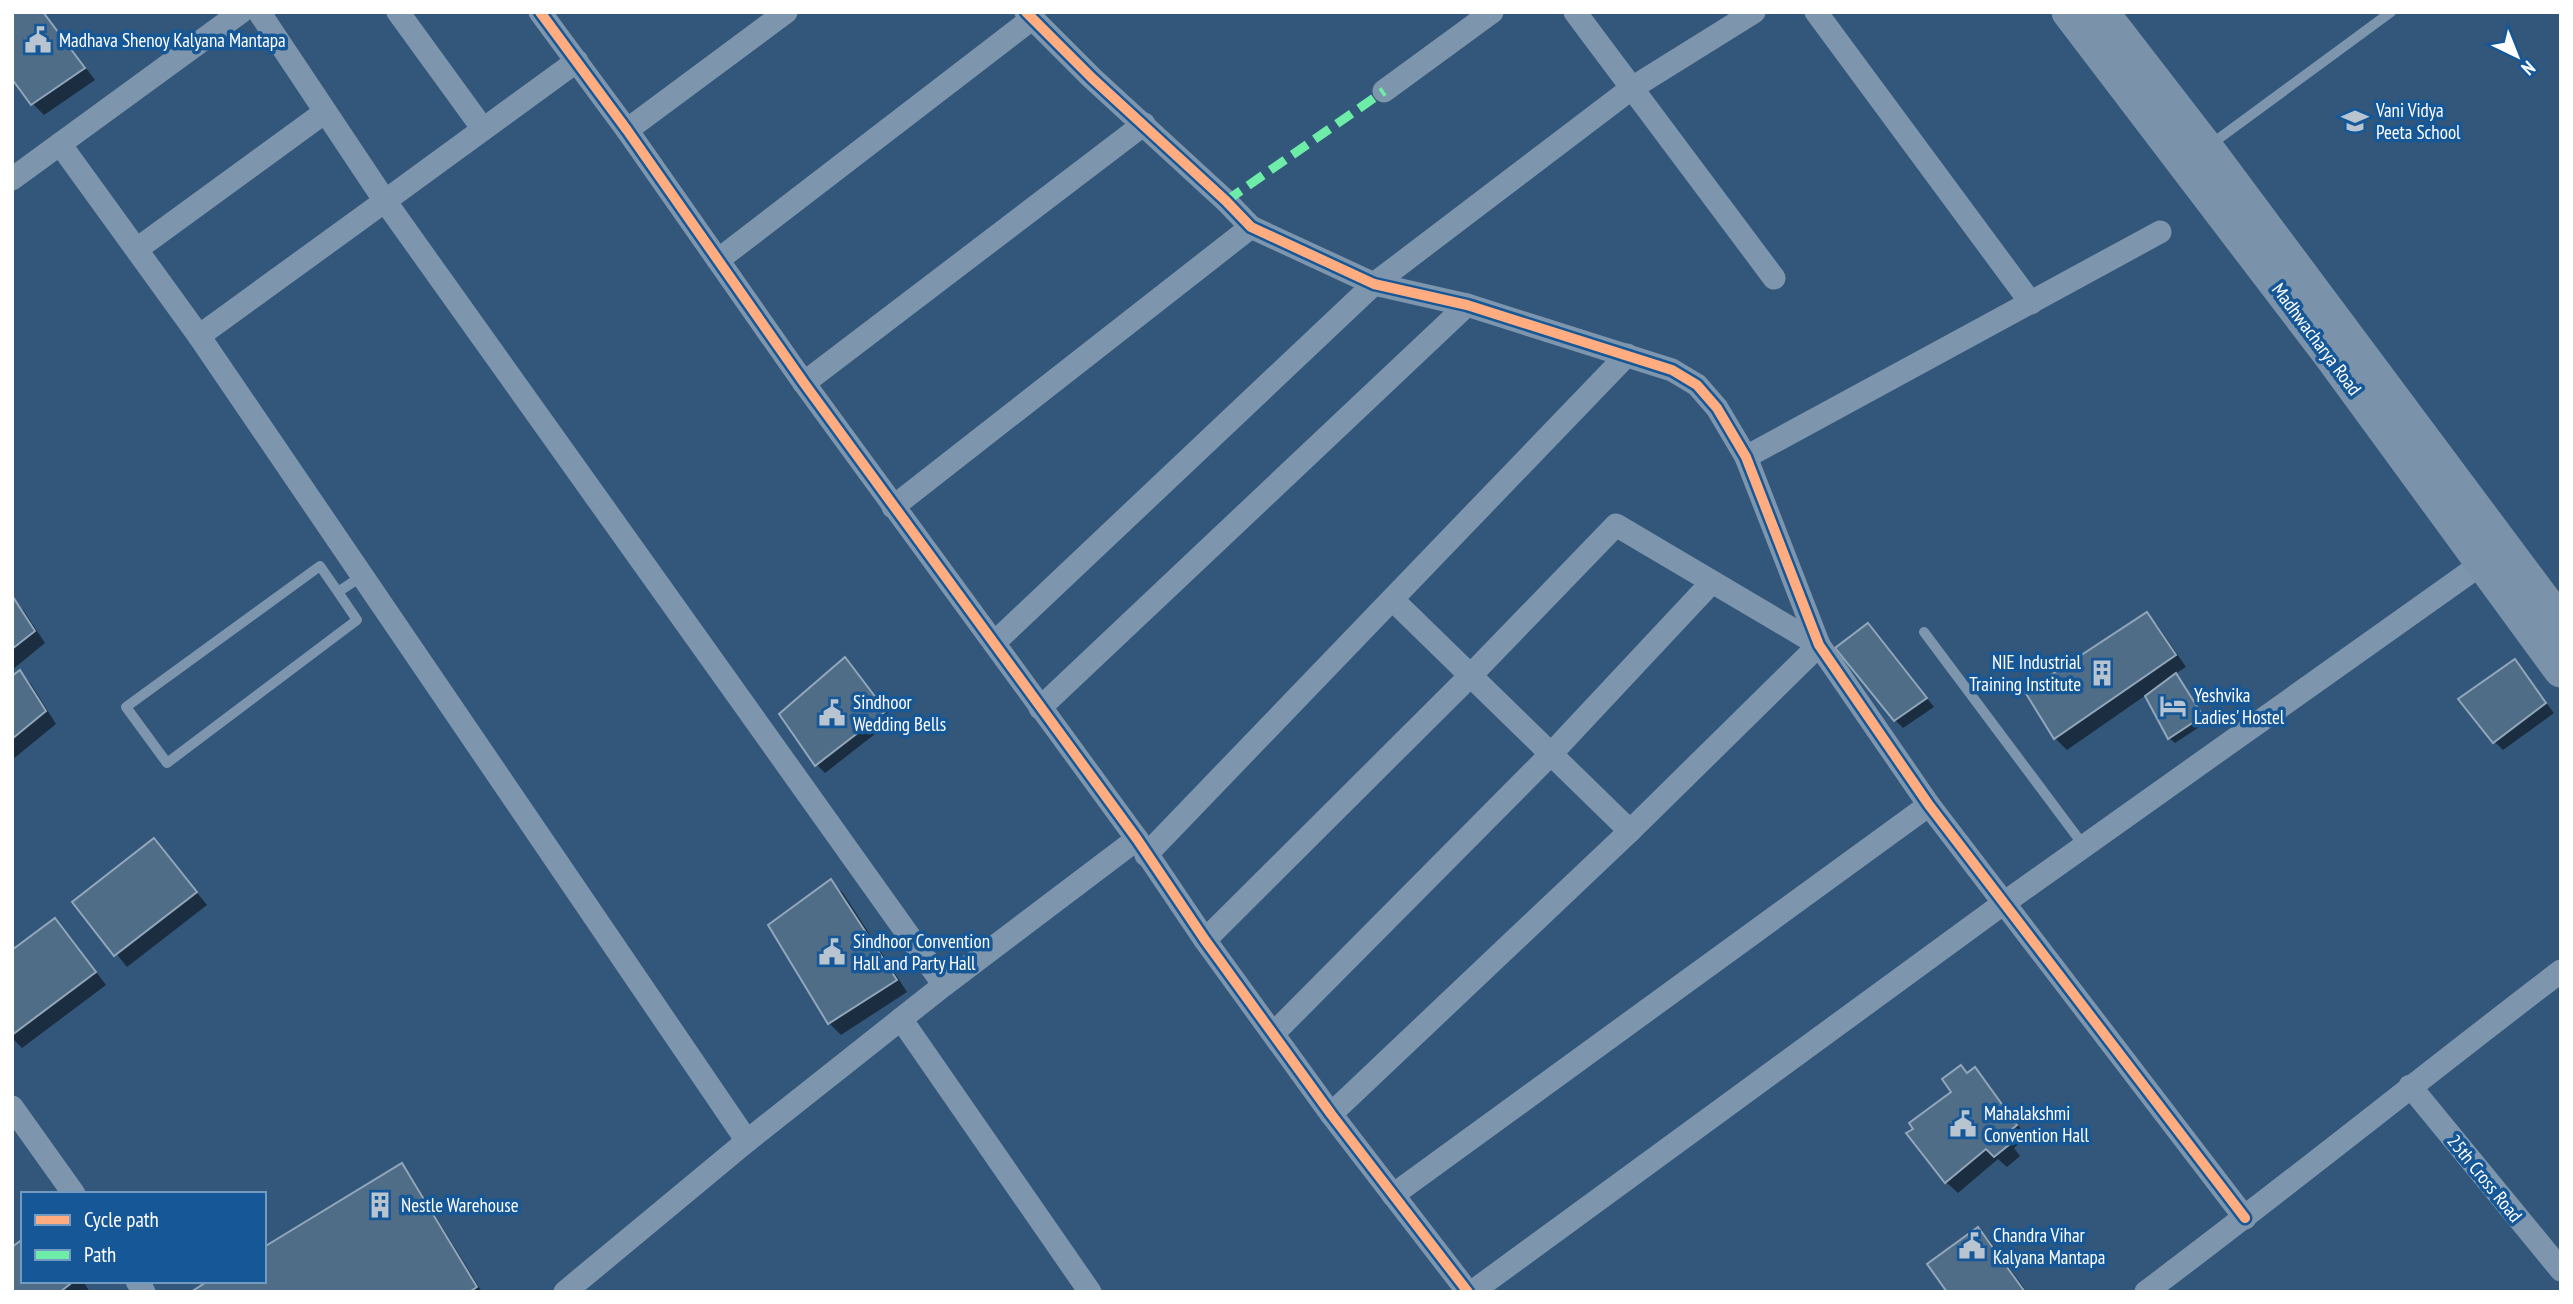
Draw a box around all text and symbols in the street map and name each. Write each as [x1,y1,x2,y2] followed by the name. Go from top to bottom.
[2482,21,2552,91] north arrow
[23,25,53,55] public building icon: Madhava Shenoy Kalyana Mantapa
[59,28,286,52] place label: Madhava Shenoy Kalyana Mantapa
[2517,56,2541,81] text: N
[2375,98,2461,144] place label: Vani Vidya Peeta School
[2340,106,2370,136] school or university icon: Vani Vidya Peeta School
[2267,278,2367,400] street label: Madhwacharya Road
[1969,650,2082,696] place label: NIE Industrial Training Institute
[2087,658,2117,688] building icon: NIE Industrial Training Institute
[2194,683,2285,729] place label: Yeshvika Ladies' Hostel
[853,690,946,736] place label: Sindhoor Wedding Bells
[2158,691,2188,721] hotel icon: Yeshvika Ladies' Hostel
[817,698,847,728] public building icon: Sindhoor Wedding Bells
[853,929,990,975] place label: Sindhoor Convention Hall and Party Hall
[817,937,847,967] public building icon: Sindhoor Convention Hall and Party Hall
[1984,1101,2089,1147] place label: Mahalakshmi Convention Hall
[1948,1109,1978,1139] public building icon: Mahalakshmi Convention Hall
[2442,1129,2528,1227] street label: 25th Cross Road
[365,1190,395,1220] building icon: Nestle Warehouse
[21,1192,266,1283] legend
[401,1193,519,1217] place label: Nestle Warehouse
[84,1206,159,1233] text: Cycle path
[1993,1223,2105,1269] place label: Chandra Vihar Kalyana Mantapa
[1957,1231,1987,1261] public building icon: Chandra Vihar Kalyana Mantapa
[84,1241,116,1268] text: Path

